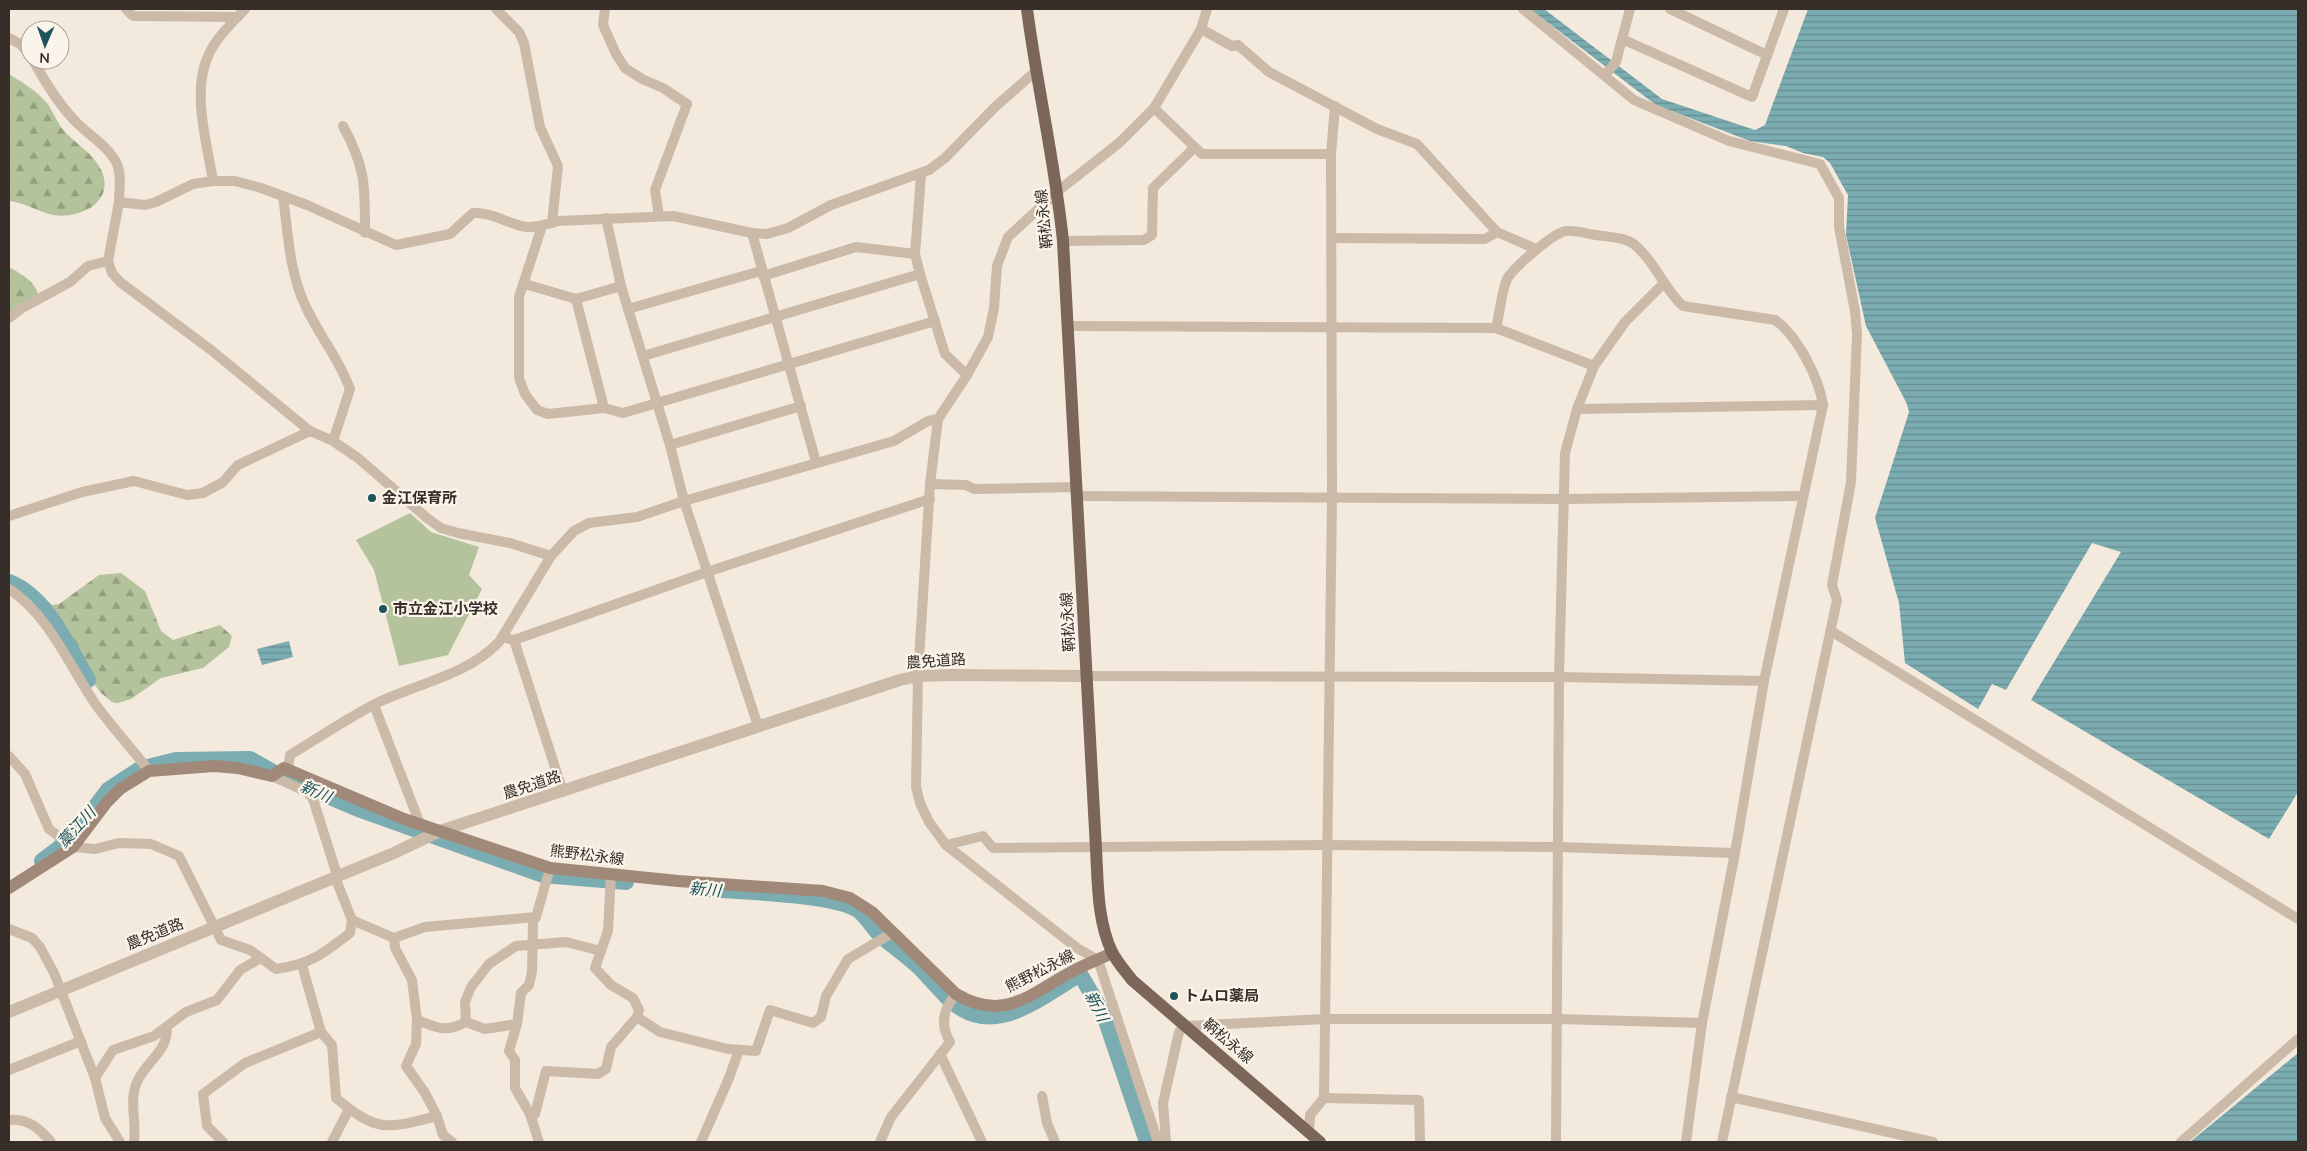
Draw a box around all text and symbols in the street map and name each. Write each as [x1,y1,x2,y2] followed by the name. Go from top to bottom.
[20,20,70,70] north arrow
[39,48,50,67] text: N
[1031,188,1057,250] street label: 鞆松永線
[382,488,457,508] place label: 金江保育所
[366,492,378,504] marker: 金江保育所
[1056,592,1080,652] street label: 鞆松永線
[393,599,498,619] place label: 市立金江小学校
[377,603,389,615] marker: 市立金江小学校
[905,649,967,673] street label: 農免道路
[500,766,564,804] street label: 農免道路
[297,776,336,809] water label: 新川
[53,801,102,853] water label: 藁江川
[549,841,625,869] street label: 熊野松永線
[688,878,724,903] water label: 新川
[123,913,187,955] street label: 農免道路
[1002,945,1078,997] street label: 熊野松永線
[1184,986,1259,1006] place label: トムロ薬局
[1079,987,1114,1027] water label: 新川
[1168,990,1180,1002] marker: トムロ薬局
[1199,1014,1257,1068] street label: 鞆松永線

